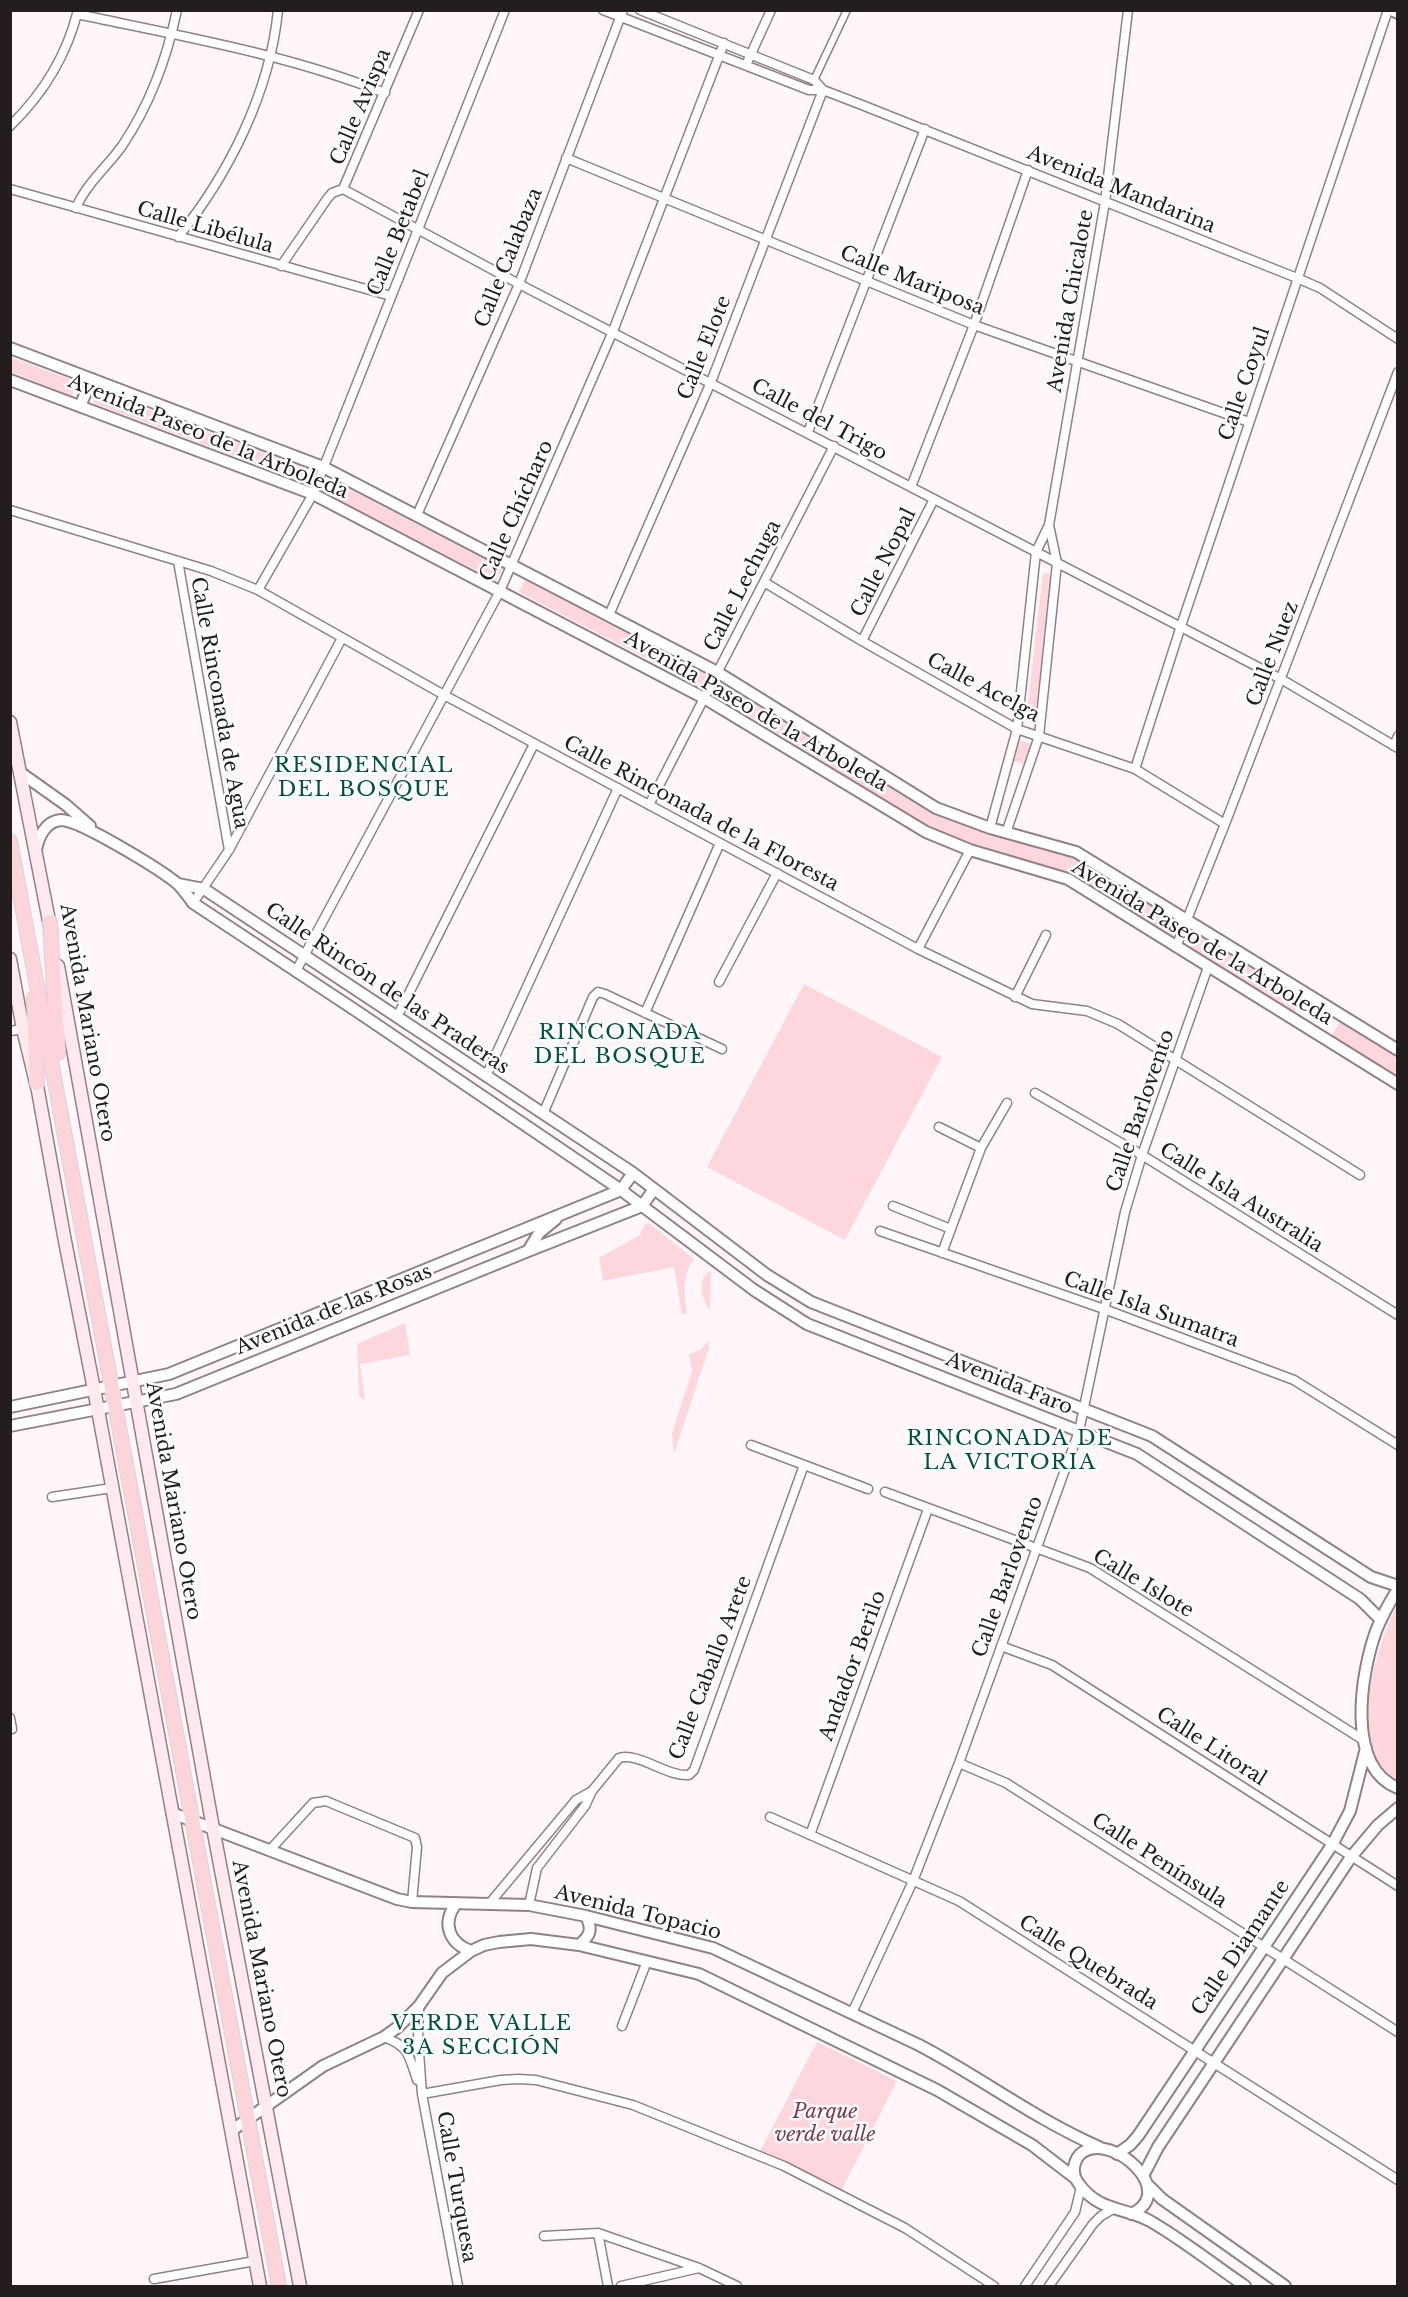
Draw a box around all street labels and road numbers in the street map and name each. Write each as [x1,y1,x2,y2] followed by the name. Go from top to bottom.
[326,45,396,169] street label: Calle Avispa
[1023,141,1219,239] street label: Avenida Mandarina
[363,166,435,300] street label: Calle Betabel
[470,185,548,331] street label: Calle Calabaza
[134,197,276,259] street label: Calle Libélula
[1043,208,1099,394] street label: Avenida Chicalote
[836,241,988,321] street label: Calle Mariposa
[673,292,737,404] street label: Calle Elote
[1214,324,1276,444] street label: Calle Coyul
[64,370,352,504] street label: Avenida Paseo de la Arboleda
[747,374,891,466] street label: Calle del Trigo
[475,437,559,585] street label: Calle Chícharo
[846,505,922,621] street label: Calle Nopal
[700,516,786,656] street label: Calle Lechuga
[185,575,253,831] street label: Calle Rinconada de Agua
[1242,598,1304,710] street label: Calle Nuez
[620,627,892,797] street label: Avenida Paseo de la Arboleda
[923,648,1043,728] street label: Calle Acelga
[559,731,843,897] street label: Calle Rinconada de la Floresta
[1067,855,1337,1031] street label: Avenida Paseo de la Arboleda
[260,898,514,1080] street label: Calle Rincón de las Praderas
[54,902,120,1144] street label: Avenida Mariano Otero
[1102,1027,1180,1195] street label: Calle Barlovento
[1155,1138,1327,1258] street label: Calle Isla Australia
[232,1260,436,1360] street label: Avenida de las Rosas
[1060,1267,1242,1353] street label: Calle Isla Sumatra
[942,1348,1076,1420] street label: Avenida Faro
[140,1380,206,1622] street label: Avenida Mariano Otero
[968,1493,1048,1661] street label: Calle Barlovento
[1088,1545,1198,1623] street label: Calle Islote
[665,1572,757,1764] street label: Calle Caballo Arete
[815,1587,891,1745] street label: Andador Berilo
[1151,1703,1271,1791] street label: Calle Litoral
[1087,1808,1231,1914] street label: Calle Península
[226,1858,296,2100] street label: Avenida Mariano Otero
[1187,1876,1295,2020] street label: Calle Diamante
[552,1881,724,1945] street label: Avenida Topacio
[1014,1911,1162,2015] street label: Calle Quebrada
[431,2110,481,2264] street label: Calle Turquesa

